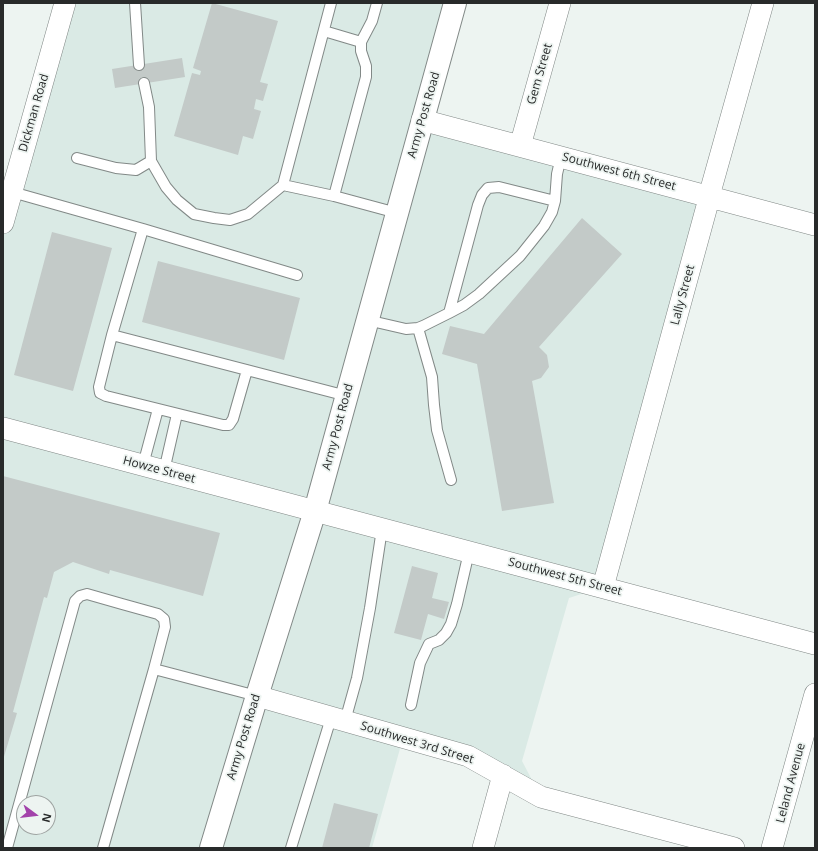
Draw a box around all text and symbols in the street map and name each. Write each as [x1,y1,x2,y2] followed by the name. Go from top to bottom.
[524,42,556,106] street label: Gem Street
[405,70,443,160] street label: Army Post Road
[16,72,52,154] street label: Dickman Road
[561,150,677,194] street label: Southwest 6th Street
[668,263,698,327] street label: Lally Street
[320,382,356,472] street label: Army Post Road
[121,453,197,487] street label: Howze Street
[507,555,623,599] street label: Southwest 5th Street
[224,692,264,782] street label: Army Post Road
[359,719,475,767] street label: Southwest 3rd Street
[773,741,809,825] street label: Leland Avenue
[16,795,56,835] north arrow
[39,812,56,824] text: N

